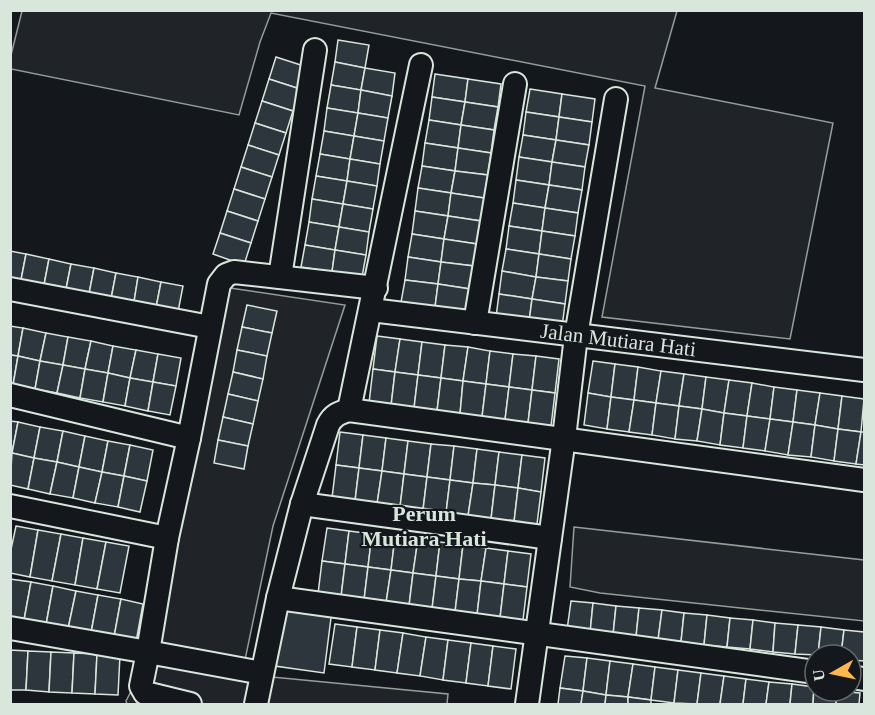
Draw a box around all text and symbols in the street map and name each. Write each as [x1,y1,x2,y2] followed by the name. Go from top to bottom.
[539,319,697,361] street label: Jalan Mutiara Hati
[361,501,487,551] district label: Perum Mutiara Hati
[803,643,863,703] north arrow
[809,668,828,682] text: U

